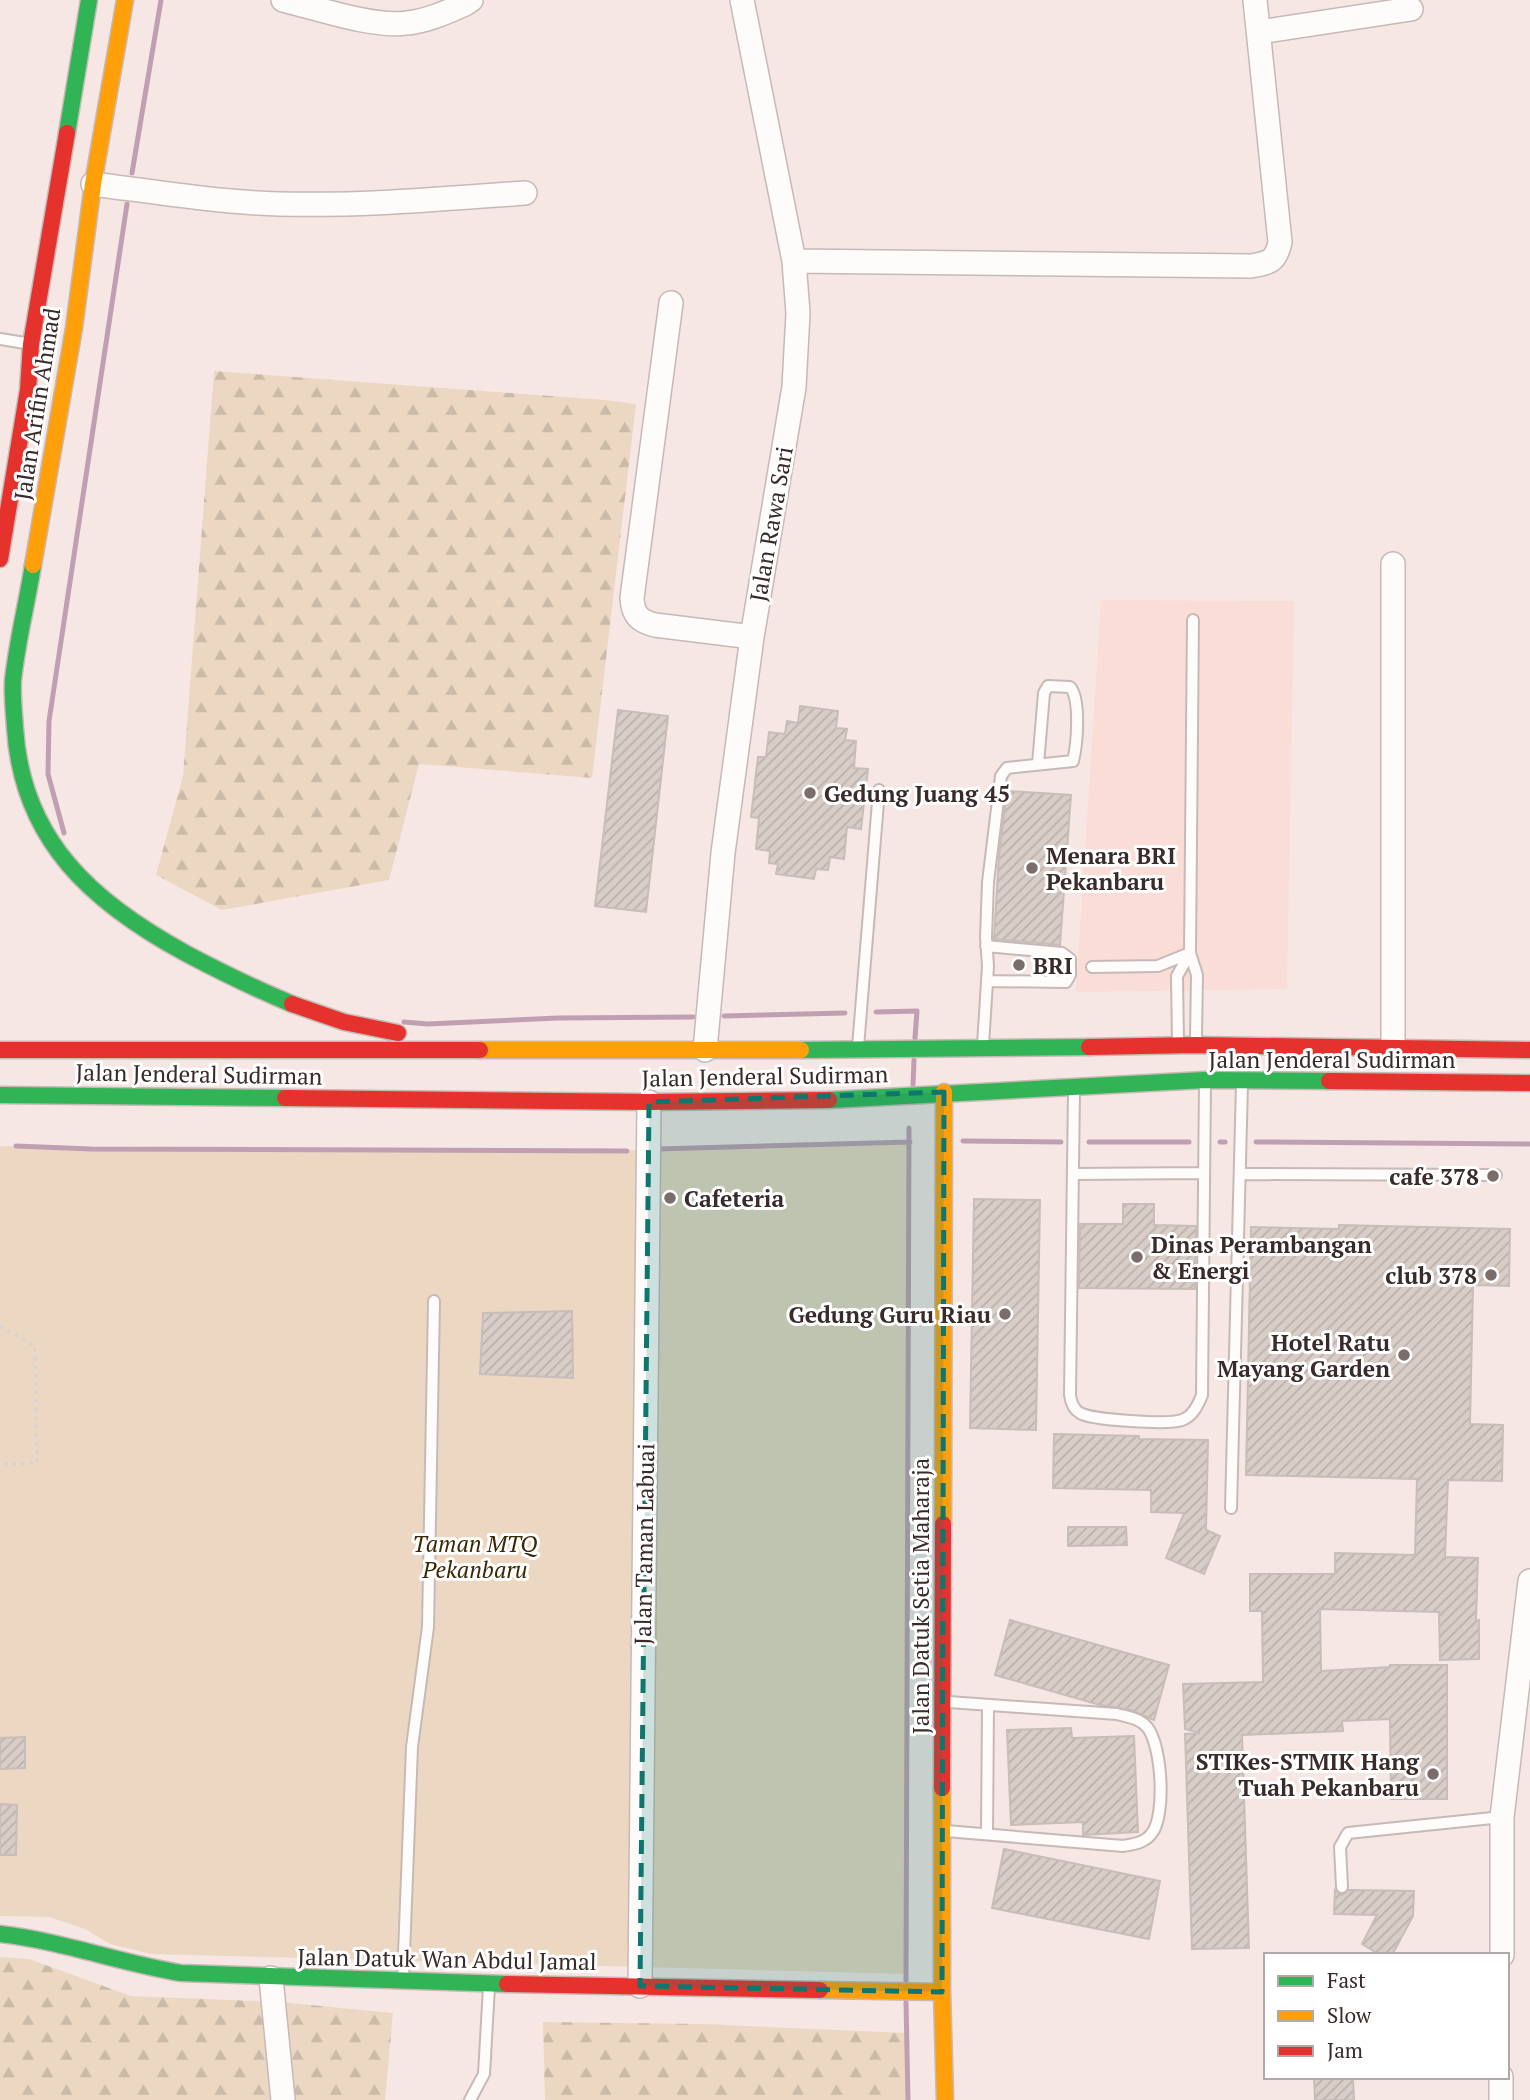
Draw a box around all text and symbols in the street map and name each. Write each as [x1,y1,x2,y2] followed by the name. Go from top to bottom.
[6,305,68,502] street label: Jalan Arifin Ahmad
[742,444,800,604] street label: Jalan Rawa Sari
[824,778,1010,809] place label: Gedung Juang 45
[802,785,818,801] marker: Gedung Juang 45
[1046,840,1176,897] place label: Menara BRI Pekanbaru
[1024,860,1040,876] marker: Menara BRI Pekanbaru
[1033,950,1073,981] place label: BRI
[1011,957,1027,973] marker: BRI
[1209,1044,1456,1075] street label: Jalan Jenderal Sudirman
[75,1056,323,1092] street label: Jalan Jenderal Sudirman
[641,1058,889,1094] street label: Jalan Jenderal Sudirman
[1389,1161,1479,1192] place label: cafe 378
[1485,1168,1501,1184] marker: cafe 378
[684,1183,784,1214] place label: Cafeteria
[662,1190,678,1206] marker: Cafeteria
[1151,1229,1372,1286] place label: Dinas Perambangan & Energi
[1129,1249,1145,1265] marker: Dinas Perambangan & Energi
[1385,1260,1477,1291] place label: club 378
[1483,1267,1499,1283] marker: club 378
[788,1299,991,1330] place label: Gedung Guru Riau
[997,1306,1013,1322] marker: Gedung Guru Riau
[1217,1327,1390,1384] place label: Hotel Ratu Mayang Garden
[1396,1347,1412,1363] marker: Hotel Ratu Mayang Garden
[627,1443,661,1645] street label: Jalan Taman Labuai
[905,1457,936,1734] street label: Jalan Datuk Setia Maharaja
[413,1528,538,1585] park label: Taman MTQ Pekanbaru
[1196,1746,1420,1803] place label: STIKes-STMIK Hang Tuah Pekanbaru
[1425,1766,1441,1782] marker: STIKes-STMIK Hang Tuah Pekanbaru
[297,1941,597,1977] street label: Jalan Datuk Wan Abdul Jamal
[1264,1953,1509,2079] legend
[1327,1966,1366,1994] text: Fast
[1327,2001,1372,2029] text: Slow
[1327,2036,1363,2064] text: Jam

